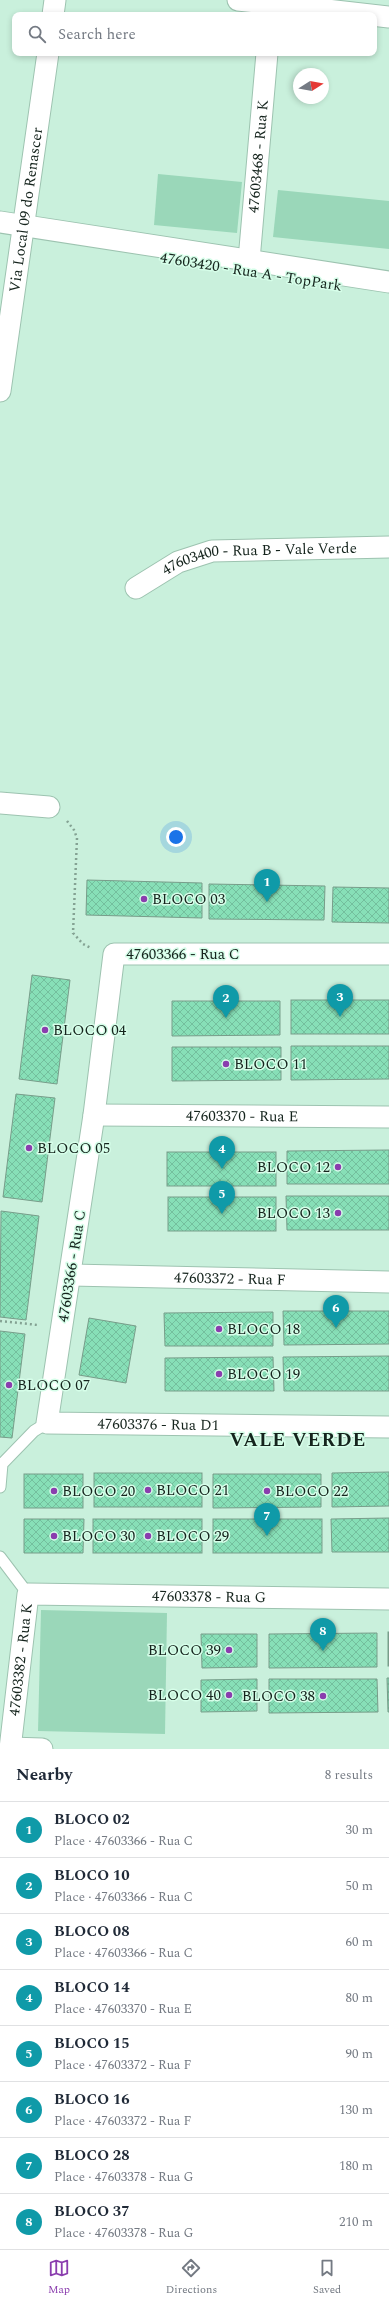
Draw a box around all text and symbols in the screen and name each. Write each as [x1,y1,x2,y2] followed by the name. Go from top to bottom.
[12,12,377,56] search box
[26,23,48,45] icon: search
[58,23,136,46] text: Search here
[293,68,329,104] north arrow
[242,99,274,214] street label: 47603468 - Rua K
[3,126,49,294] street label: Via Local 09 do Renascer
[158,246,344,298] street label: 47603420 - Rua A - TopPark
[157,536,357,581] street label: 47603400 - Rua B - Vale Verde
[166,827,186,847] your location
[254,869,280,902] pin: 1
[152,888,226,911] place label: BLOCO 03
[139,894,149,904] marker: BLOCO 03
[126,943,240,966] street label: 47603366 - Rua C
[327,984,353,1017] pin: 3
[213,985,239,1018] pin: 2
[53,1019,127,1042] place label: BLOCO 04
[40,1025,50,1035] marker: BLOCO 04
[234,1053,307,1076] place label: BLOCO 11
[221,1059,231,1069] marker: BLOCO 11
[186,1104,298,1128] street label: 47603370 - Rua E
[209,1136,235,1169] pin: 4
[37,1137,110,1160] place label: BLOCO 05
[24,1143,34,1153] marker: BLOCO 05
[257,1156,330,1179] place label: BLOCO 12
[333,1162,343,1172] marker: BLOCO 12
[209,1181,235,1214] pin: 5
[257,1202,330,1225] place label: BLOCO 13
[52,1208,92,1324] street label: 47603366 - Rua C
[333,1208,343,1218] marker: BLOCO 13
[174,1266,286,1291] street label: 47603372 - Rua F
[323,1295,349,1328] pin: 6
[227,1318,300,1341] place label: BLOCO 18
[214,1324,224,1334] marker: BLOCO 18
[227,1363,300,1386] place label: BLOCO 19
[214,1369,224,1379] marker: BLOCO 19
[17,1374,90,1397] place label: BLOCO 07
[4,1380,14,1390] marker: BLOCO 07
[97,1412,219,1437] street label: 47603376 - Rua D1
[230,1426,366,1455] district label: VALE VERDE
[156,1479,229,1502] place label: BLOCO 21
[62,1480,135,1503] place label: BLOCO 20
[275,1480,348,1503] place label: BLOCO 22
[143,1485,153,1495] marker: BLOCO 21
[49,1486,59,1496] marker: BLOCO 20
[262,1486,272,1496] marker: BLOCO 22
[254,1503,280,1536] pin: 7
[62,1525,135,1548] place label: BLOCO 30
[156,1525,229,1548] place label: BLOCO 29
[49,1531,59,1541] marker: BLOCO 30
[143,1531,153,1541] marker: BLOCO 29
[152,1584,266,1609] street label: 47603378 - Rua G
[2,1602,38,1717] street label: 47603382 - Rua K
[310,1618,336,1651] pin: 8
[148,1639,221,1662] place label: BLOCO 39
[224,1645,234,1655] marker: BLOCO 39
[148,1684,221,1707] place label: BLOCO 40
[242,1685,315,1708] place label: BLOCO 38
[224,1690,234,1700] marker: BLOCO 40
[318,1691,328,1701] marker: BLOCO 38
[16,1762,72,1788] text: Nearby
[325,1765,373,1785] text: 8 results
[54,1808,130,1831] text: BLOCO 02
[25,1820,33,1840] text: 1
[346,1820,373,1840] text: 30 m
[54,1831,193,1851] text: Place · 47603366 - Rua C
[54,1864,130,1887] text: BLOCO 10
[25,1876,33,1896] text: 2
[346,1876,373,1896] text: 50 m
[54,1887,193,1907] text: Place · 47603366 - Rua C
[54,1920,130,1943] text: BLOCO 08
[25,1932,33,1952] text: 3
[346,1932,373,1952] text: 60 m
[54,1943,193,1963] text: Place · 47603366 - Rua C
[54,1976,130,1999] text: BLOCO 14
[25,1988,33,2008] text: 4
[346,1988,373,2008] text: 80 m
[54,1999,192,2019] text: Place · 47603370 - Rua E
[54,2032,130,2055] text: BLOCO 15
[25,2044,33,2064] text: 5
[346,2044,373,2064] text: 90 m
[54,2055,192,2075] text: Place · 47603372 - Rua F
[54,2088,130,2111] text: BLOCO 16
[25,2100,33,2120] text: 6
[339,2100,373,2120] text: 130 m
[54,2111,192,2131] text: Place · 47603372 - Rua F
[54,2144,130,2167] text: BLOCO 28
[25,2156,33,2176] text: 7
[339,2156,373,2176] text: 180 m
[54,2167,194,2187] text: Place · 47603378 - Rua G
[54,2200,130,2223] text: BLOCO 37
[25,2212,33,2232] text: 8
[339,2212,373,2232] text: 210 m
[54,2223,194,2243] text: Place · 47603378 - Rua G
[48,2257,70,2298] tab: Map
[166,2257,217,2298] tab: Directions
[313,2257,341,2298] tab: Saved

